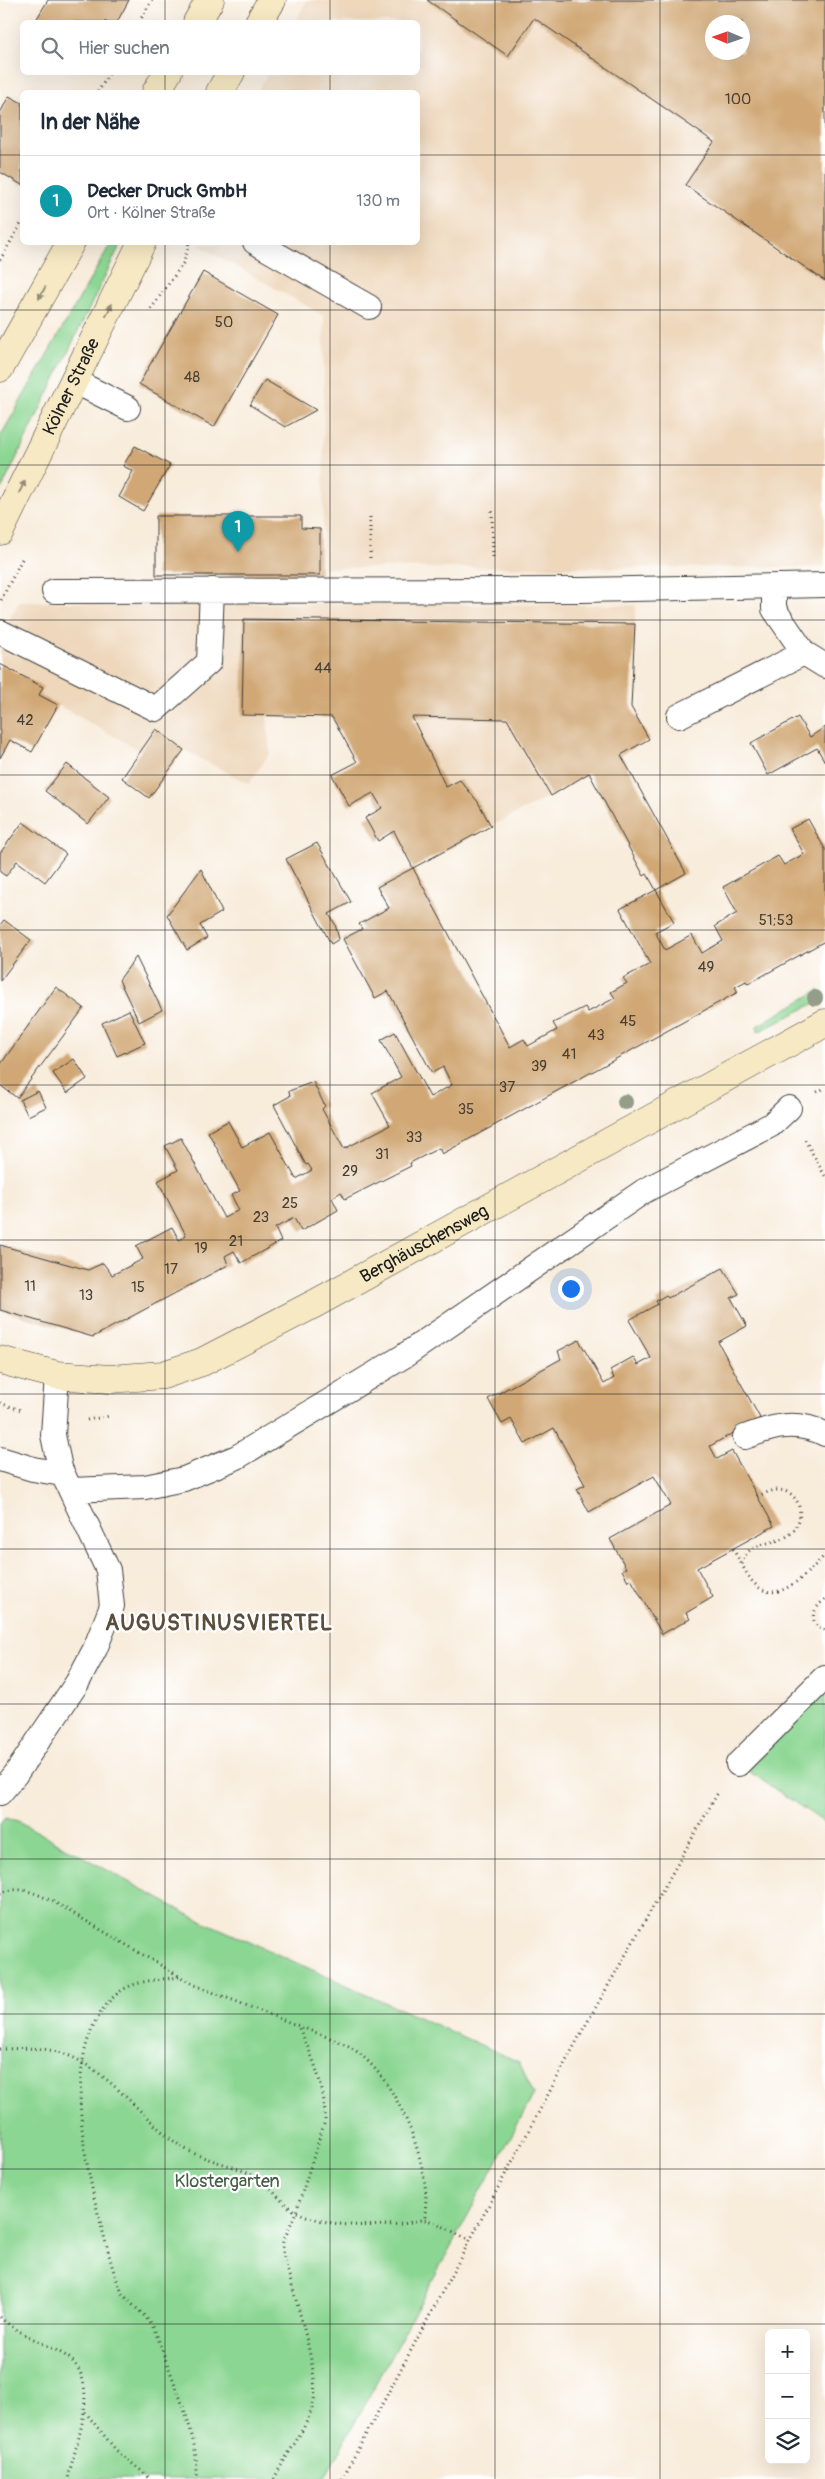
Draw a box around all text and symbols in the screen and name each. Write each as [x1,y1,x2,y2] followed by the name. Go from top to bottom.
[705,15,750,60] north arrow
[20,20,420,75] search box
[38,34,66,62] icon: search
[78,36,170,60] text: Hier suchen
[725,90,751,109] house number: 100
[40,109,140,136] text: In der Nähe
[87,179,247,203] text: Decker Druck GmbH
[53,191,59,211] text: 1
[356,191,400,211] text: 130 m
[87,203,215,223] text: Ort · Kölner Straße
[38,286,47,299] one-way arrow
[105,303,113,317] one-way arrow
[215,313,233,332] house number: 50
[38,334,105,439] street label: Kölner Straße
[184,368,201,387] house number: 48
[18,480,26,494] one-way arrow
[222,511,254,552] pin: 1
[314,659,332,678] house number: 44
[16,711,34,730] house number: 42
[759,911,793,930] house number: 51;53
[698,958,714,977] house number: 49
[620,1012,636,1031] house number: 45
[587,1026,605,1045] house number: 43
[562,1045,576,1064] house number: 41
[531,1057,547,1076] house number: 39
[499,1078,515,1097] house number: 37
[458,1100,474,1119] house number: 35
[406,1128,422,1147] house number: 33
[375,1145,389,1164] house number: 31
[342,1162,358,1181] house number: 29
[282,1194,298,1213] house number: 25
[356,1199,492,1289] street label: Berghäuschensweg
[253,1208,269,1227] house number: 23
[229,1232,243,1251] house number: 21
[194,1239,208,1258] house number: 19
[164,1260,178,1279] house number: 17
[558,1276,584,1302] your location
[24,1277,36,1296] house number: 11
[131,1278,145,1297] house number: 15
[79,1286,93,1305] house number: 13
[105,1609,333,1637] district label: AUGUSTINUSVIERTEL
[174,2170,280,2193] park label: Klostergarten
[765,2329,810,2464] map controls
[765,2329,810,2374] button: +
[765,2374,810,2419] button: −
[765,2419,810,2464] button: layers

